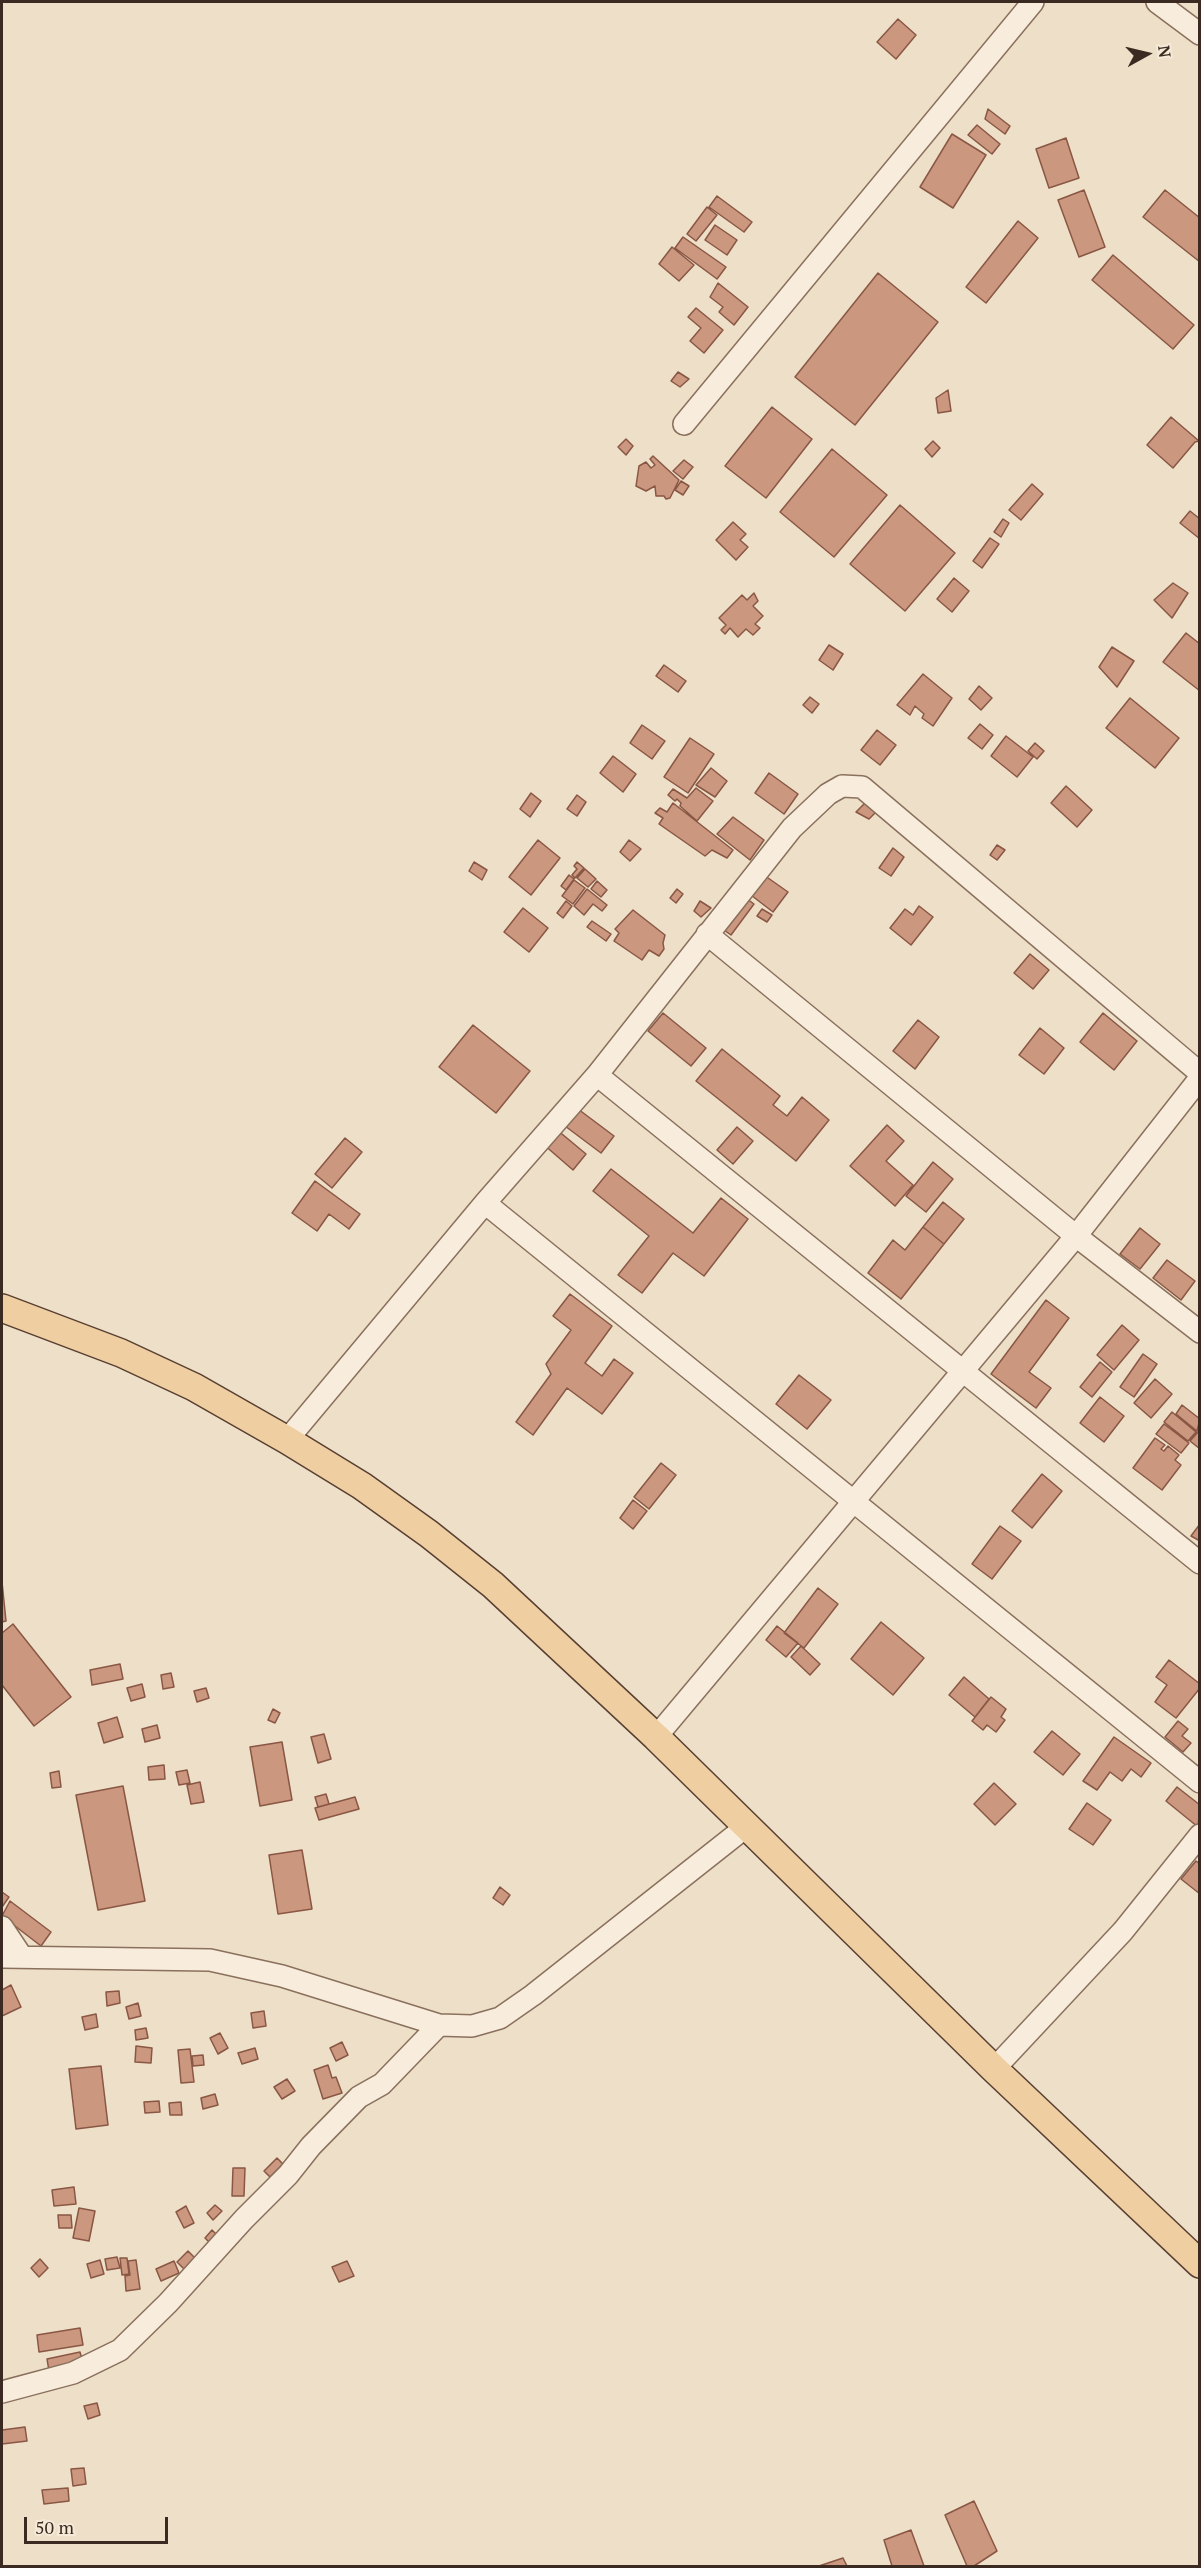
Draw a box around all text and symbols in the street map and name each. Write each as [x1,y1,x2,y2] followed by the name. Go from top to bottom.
[1117,24,1177,84] north arrow
[1153,44,1177,59] text: N
[27,2505,171,2543] scale bar
[35,2515,74,2539] text: 50 m

